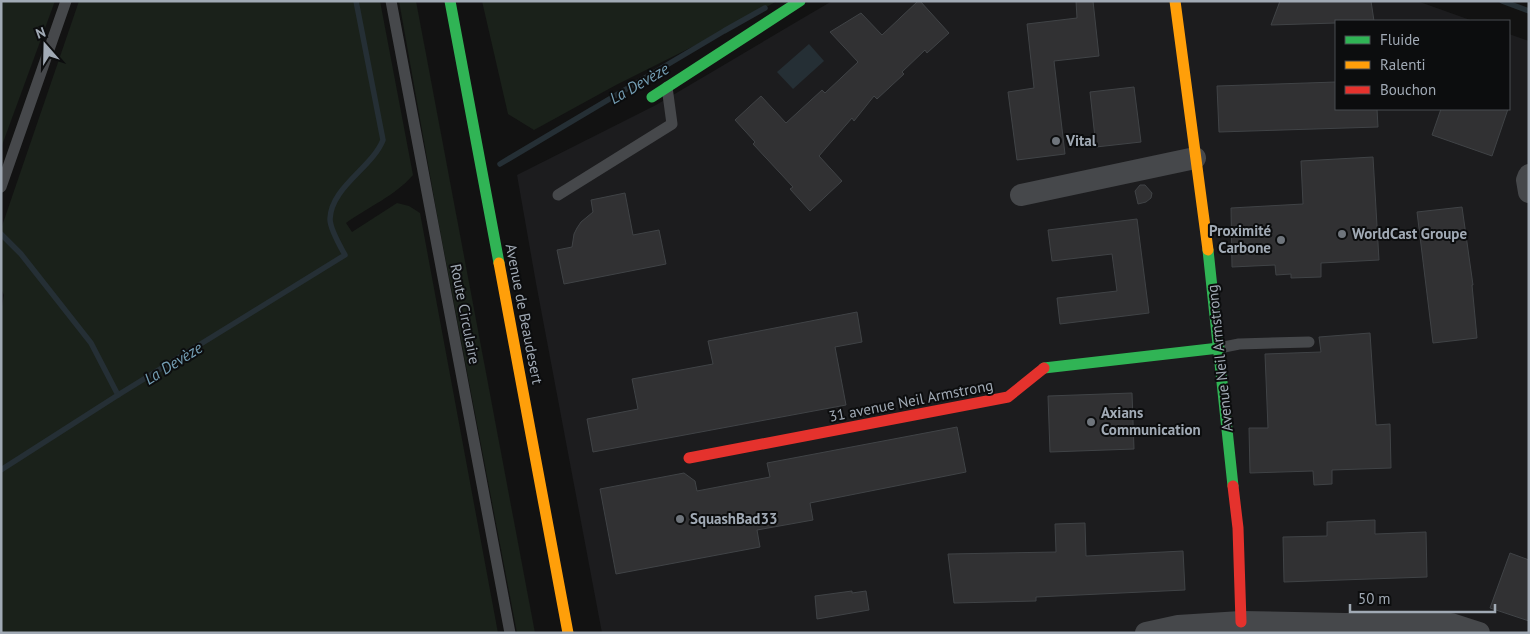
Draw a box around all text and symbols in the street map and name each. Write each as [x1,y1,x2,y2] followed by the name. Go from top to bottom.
[20,20,70,70] north arrow
[1335,20,1510,110] legend
[33,23,48,43] text: N
[1380,30,1420,49] text: Fluide
[1380,55,1426,74] text: Ralenti
[606,58,673,108] water label: La Devèze
[1380,80,1436,99] text: Bouchon
[1065,131,1097,150] place label: Vital
[1050,135,1062,147] marker: Vital
[1209,221,1271,257] place label: Proximité Carbone
[1352,224,1467,243] place label: WorldCast Groupe
[1336,228,1348,240] marker: WorldCast Groupe
[1275,234,1287,246] marker: Proximité Carbone
[502,242,547,386] street label: Avenue de Beaudesert
[446,262,485,366] street label: Route Circulaire
[1202,284,1237,432] street label: Avenue Neil Armstrong
[140,337,206,389] water label: La Devèze
[827,375,995,426] street label: 31 avenue Neil Armstrong
[1101,403,1201,439] place label: Axians Communication
[1085,416,1097,428] marker: Axians Communication
[690,509,777,528] place label: SquashBad33
[674,513,686,525] marker: SquashBad33
[1350,582,1495,614] scale bar
[1358,589,1391,608] text: 50 m

